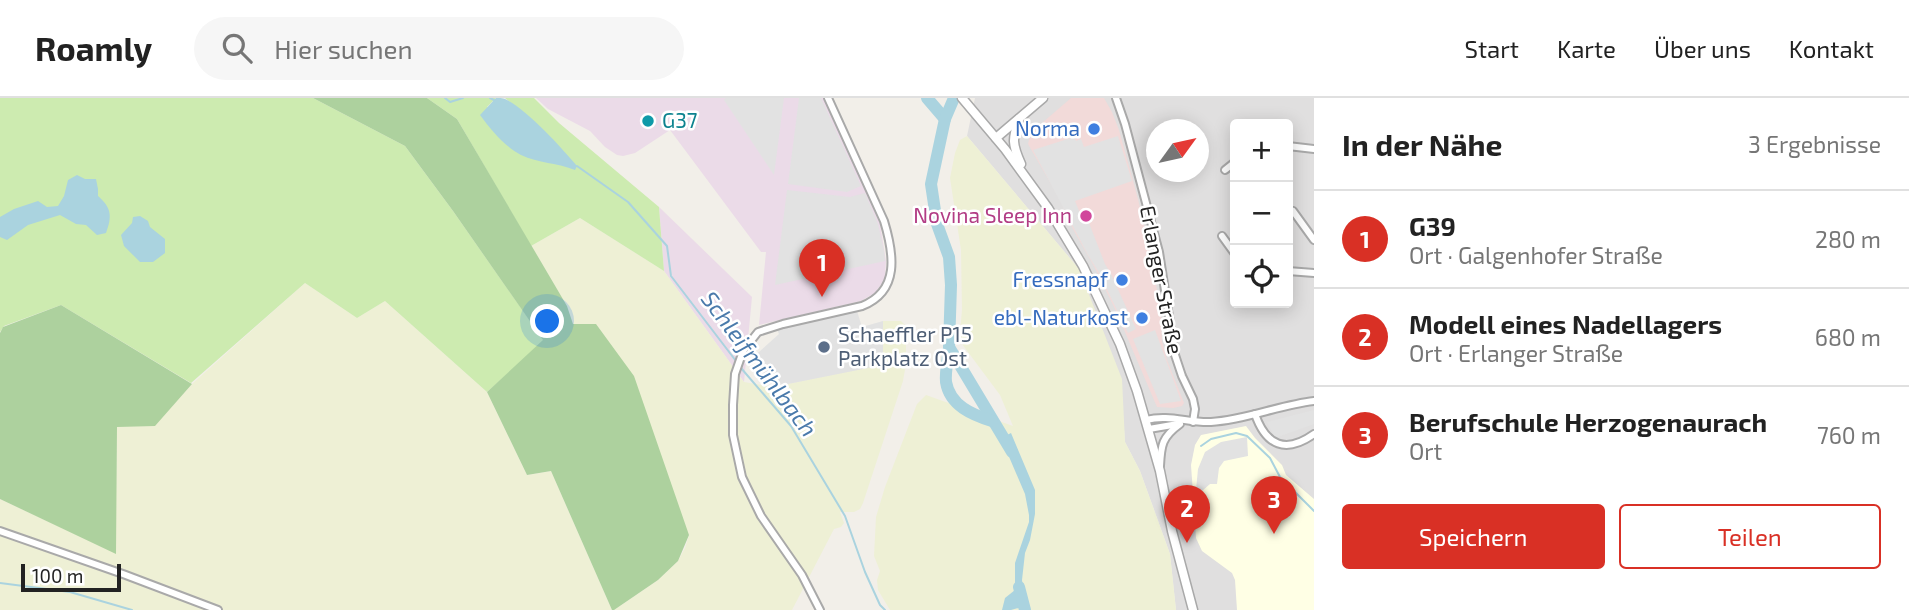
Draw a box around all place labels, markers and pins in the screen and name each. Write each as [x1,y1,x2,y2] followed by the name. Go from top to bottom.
[662,107,698,132] place label: G37
[640,113,656,129] marker: G37
[1015,115,1080,140] place label: Norma
[1086,121,1102,137] marker: Norma
[913,202,1072,227] place label: Novina Sleep Inn
[1078,208,1094,224] marker: Novina Sleep Inn
[799,239,845,297] pin: 1
[1012,266,1109,291] place label: Fressnapf
[1114,272,1130,288] marker: Fressnapf
[994,304,1128,329] place label: ebl-Naturkost
[1134,310,1150,326] marker: ebl-Naturkost
[838,321,972,370] place label: Schaeffler P15 Parkplatz Ost
[816,339,832,355] marker: Schaeffler P15 Parkplatz Ost
[1251,476,1297,534] pin: 3
[1164,485,1210,543] pin: 2

